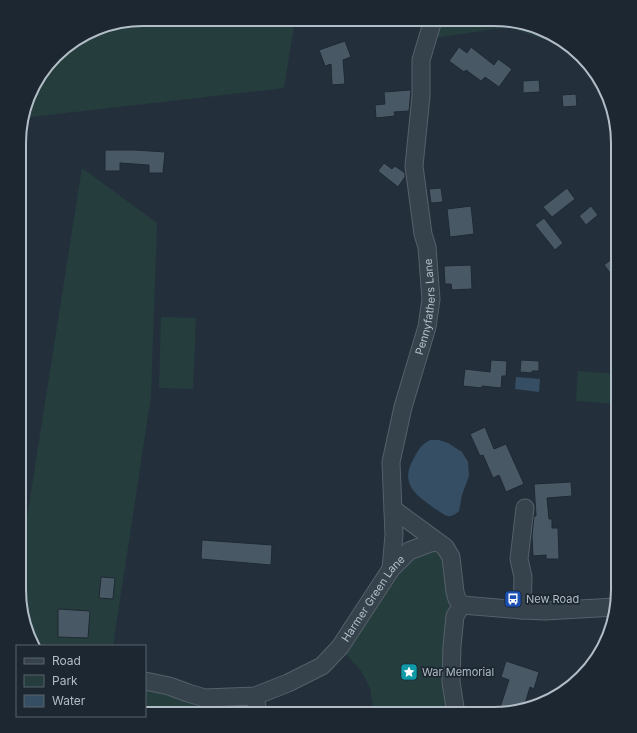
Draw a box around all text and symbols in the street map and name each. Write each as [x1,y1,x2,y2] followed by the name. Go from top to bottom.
[412,258,438,357] street label: Pennyfathers Lane
[338,552,408,644] street label: Harmer Green Lane
[503,589,523,609] bus stop icon: New Road
[526,592,579,606] place label: New Road
[16,645,146,717] legend
[52,653,81,668] text: Road
[399,662,419,682] place icon: War Memorial
[422,665,494,679] place label: War Memorial
[52,673,78,688] text: Park
[52,693,86,708] text: Water

